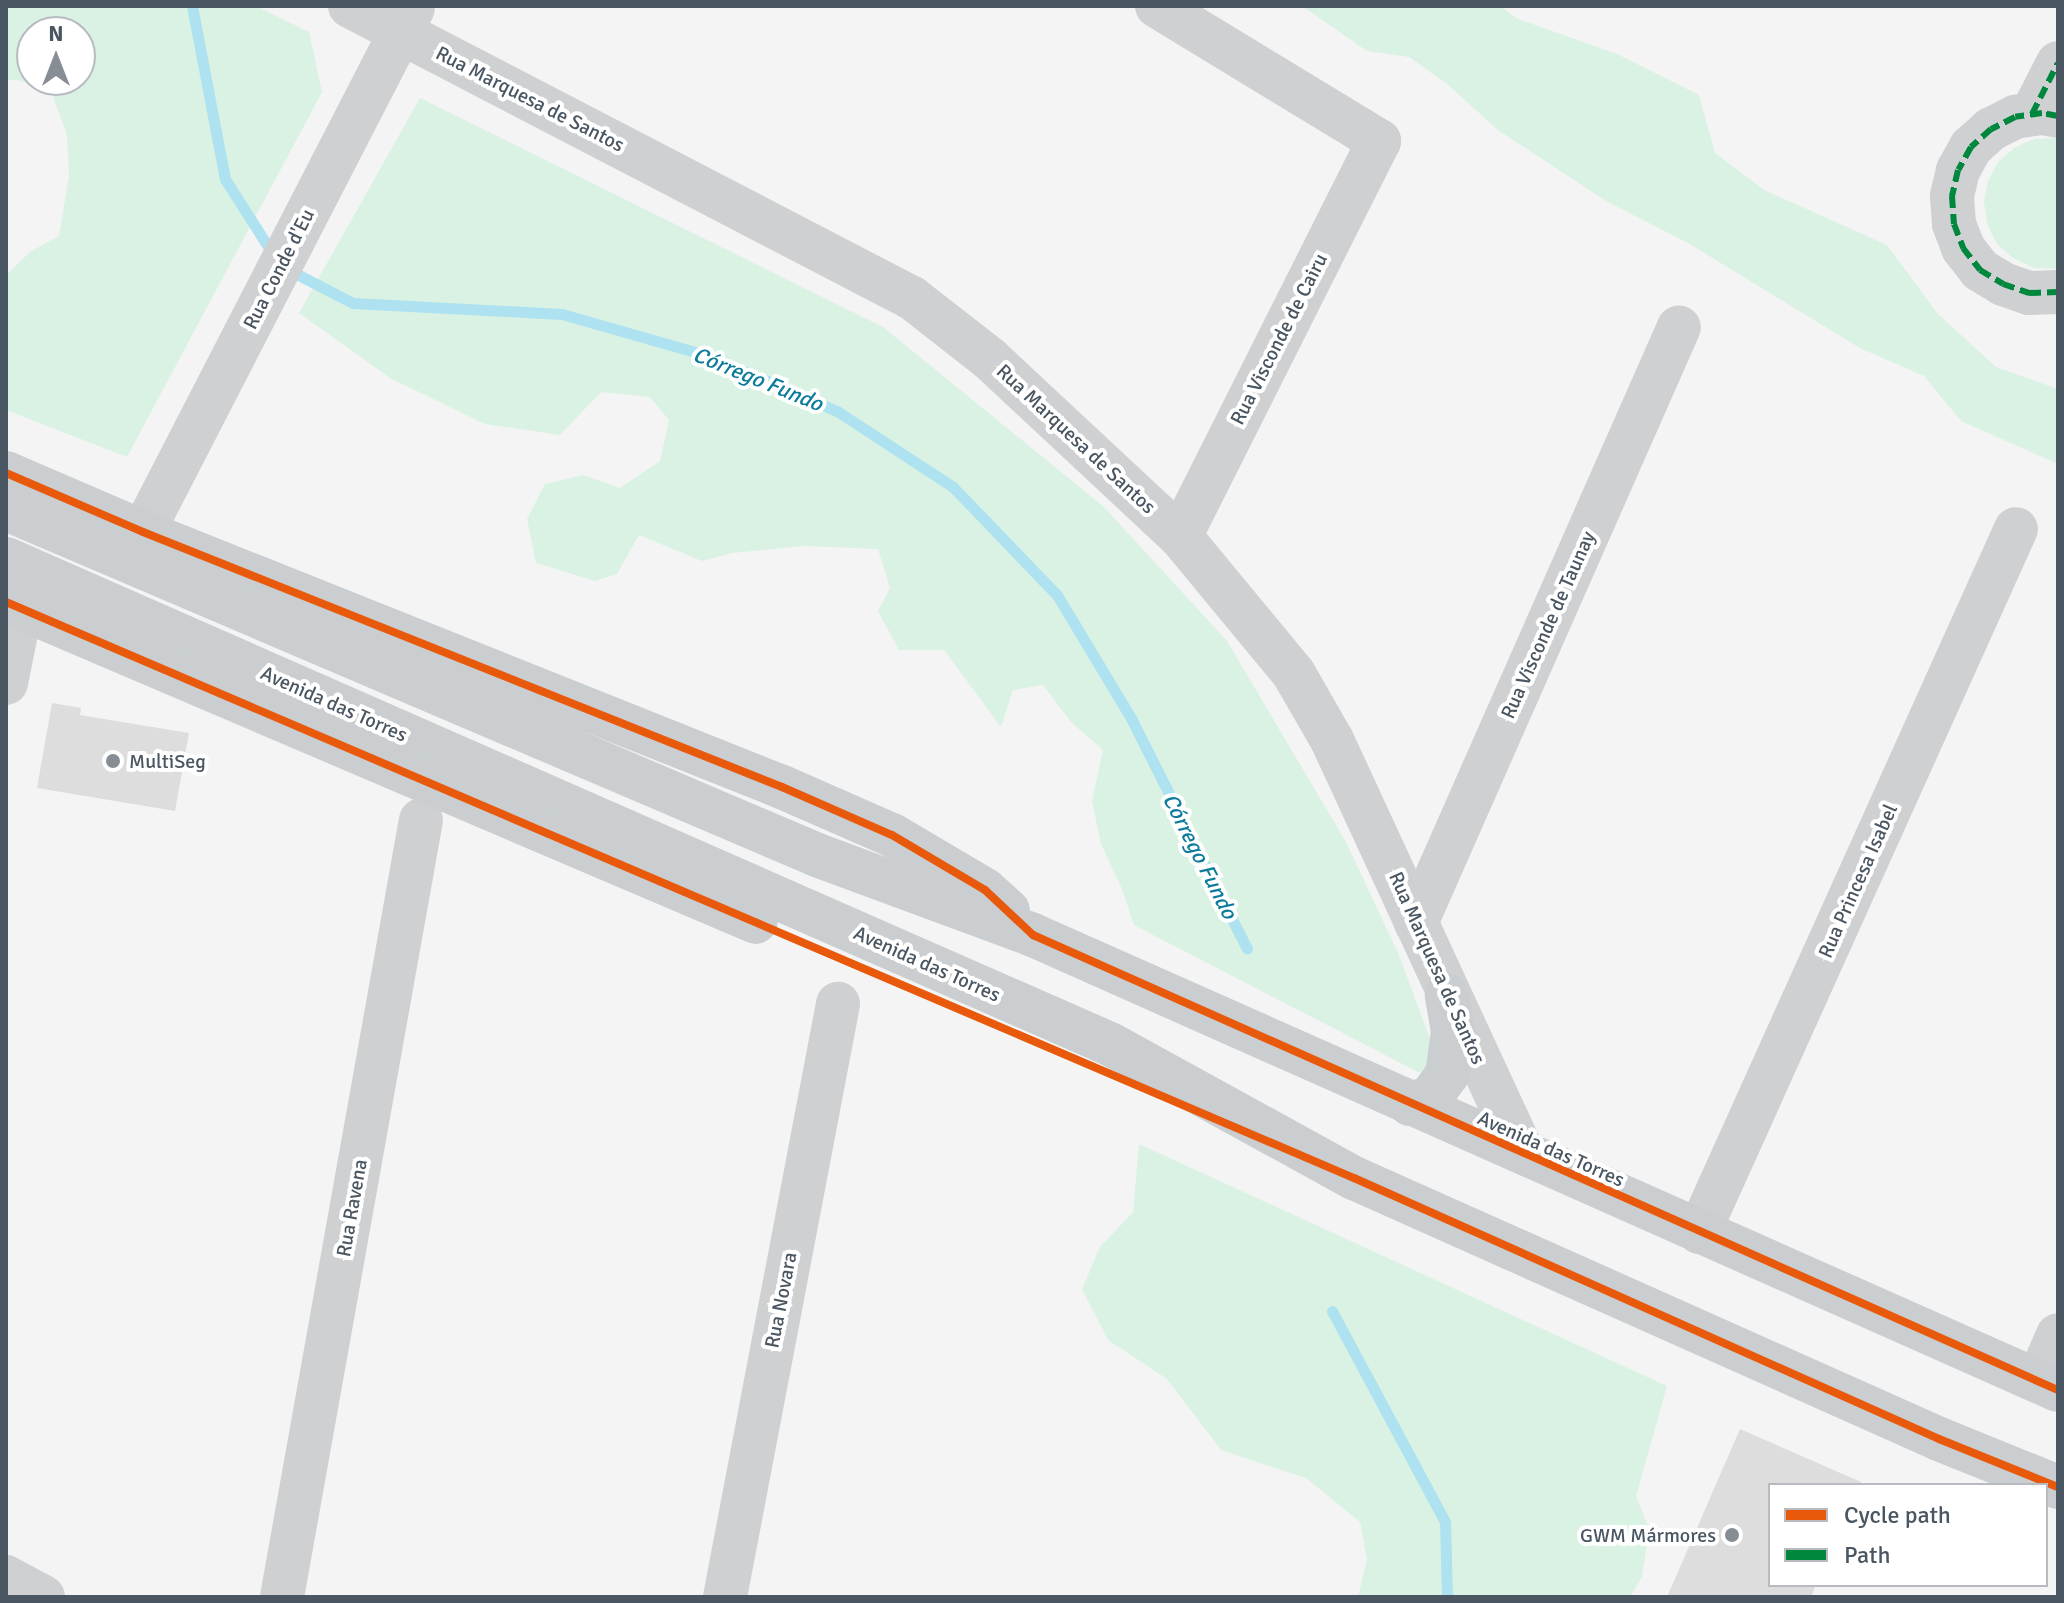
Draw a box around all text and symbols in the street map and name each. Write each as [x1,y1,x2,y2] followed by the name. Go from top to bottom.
[16,16,96,96] north arrow
[48,20,64,47] text: N
[432,41,628,157] street label: Rua Marquesa de Santos
[238,205,320,333] street label: Rua Conde d'Eu
[1225,249,1333,429] street label: Rua Visconde de Cairu
[689,341,827,417] water label: Córrego Fundo
[992,359,1160,519] street label: Rua Marquesa de Santos
[1496,527,1600,723] street label: Rua Visconde de Taunay
[257,661,411,747] street label: Avenida das Torres
[129,749,206,773] place label: MultiSeg
[104,752,122,770] marker: MultiSeg
[1157,789,1243,923] water label: Córrego Fundo
[1813,800,1903,962] street label: Rua Princesa Isabel
[1384,868,1490,1068] street label: Rua Marquesa de Santos
[850,921,1004,1007] street label: Avenida das Torres
[1474,1106,1628,1192] street label: Avenida das Torres
[332,1157,372,1259] street label: Rua Ravena
[760,1250,802,1350] street label: Rua Novara
[1768,1483,2048,1587] legend
[1844,1500,1951,1530] text: Cycle path
[1580,1523,1716,1547] place label: GWM Mármores
[1723,1526,1741,1544] marker: GWM Mármores
[1844,1540,1890,1570] text: Path

